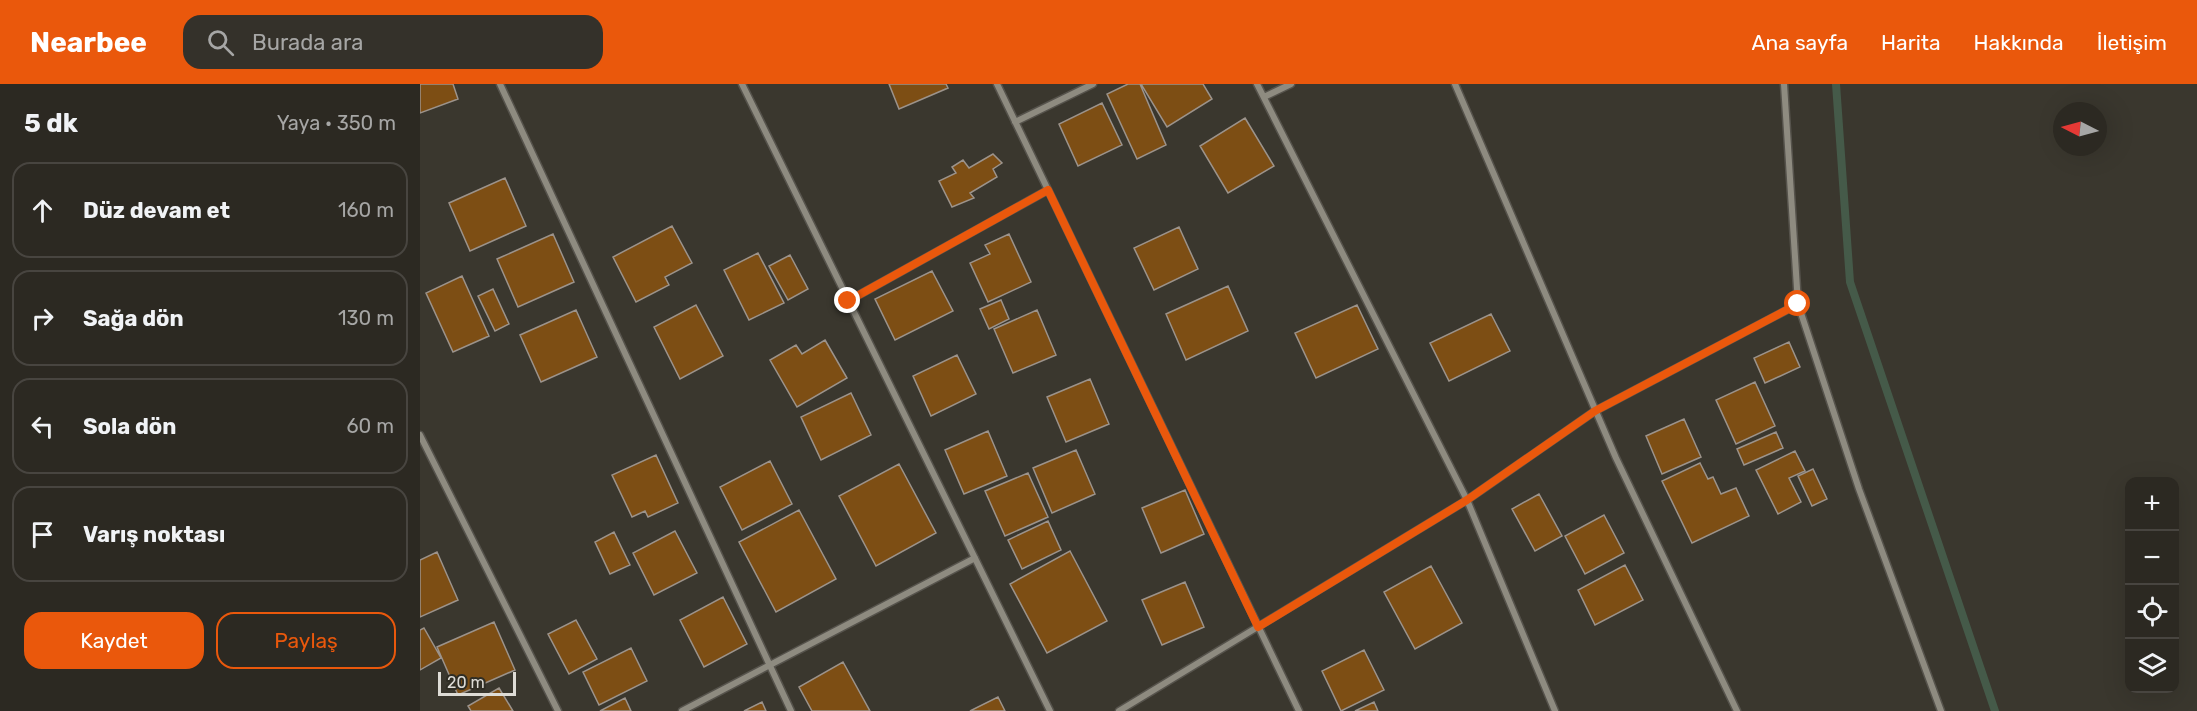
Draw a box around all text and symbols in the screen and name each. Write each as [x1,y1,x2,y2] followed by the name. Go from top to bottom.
[183,15,603,69] search box
[30,26,147,59] text: Nearbee
[204,26,237,59] icon: search
[252,29,363,56] text: Burada ara
[1751,30,1848,55] text: Ana sayfa
[1881,30,1941,55] text: Harita
[1974,30,2064,55] text: Hakkında
[2097,30,2167,55] text: İletişim
[2053,102,2107,156] north arrow
[24,108,78,139] text: 5 dk
[277,111,396,135] text: Yaya · 350 m
[26,194,59,227] icon: ahead
[83,197,230,224] text: Düz devam et
[338,198,394,222] text: 160 m
[834,287,860,313] route end
[1784,290,1810,316] route start
[26,302,59,335] icon: right
[83,305,184,332] text: Sağa dön
[338,306,394,330] text: 130 m
[26,410,59,443] icon: left
[83,413,176,440] text: Sola dön
[347,414,394,438] text: 60 m
[2125,477,2179,693] map controls
[2125,477,2179,531] button: +
[26,518,59,551] icon: arrive
[83,521,225,548] text: Varış noktası
[2125,531,2179,585] button: −
[2125,585,2179,639] button: locate
[24,612,204,669] button: Kaydet
[216,612,396,669] button: Paylaş
[2125,639,2179,693] button: layers
[438,669,516,696] scale bar
[447,673,485,692] text: 20 m

